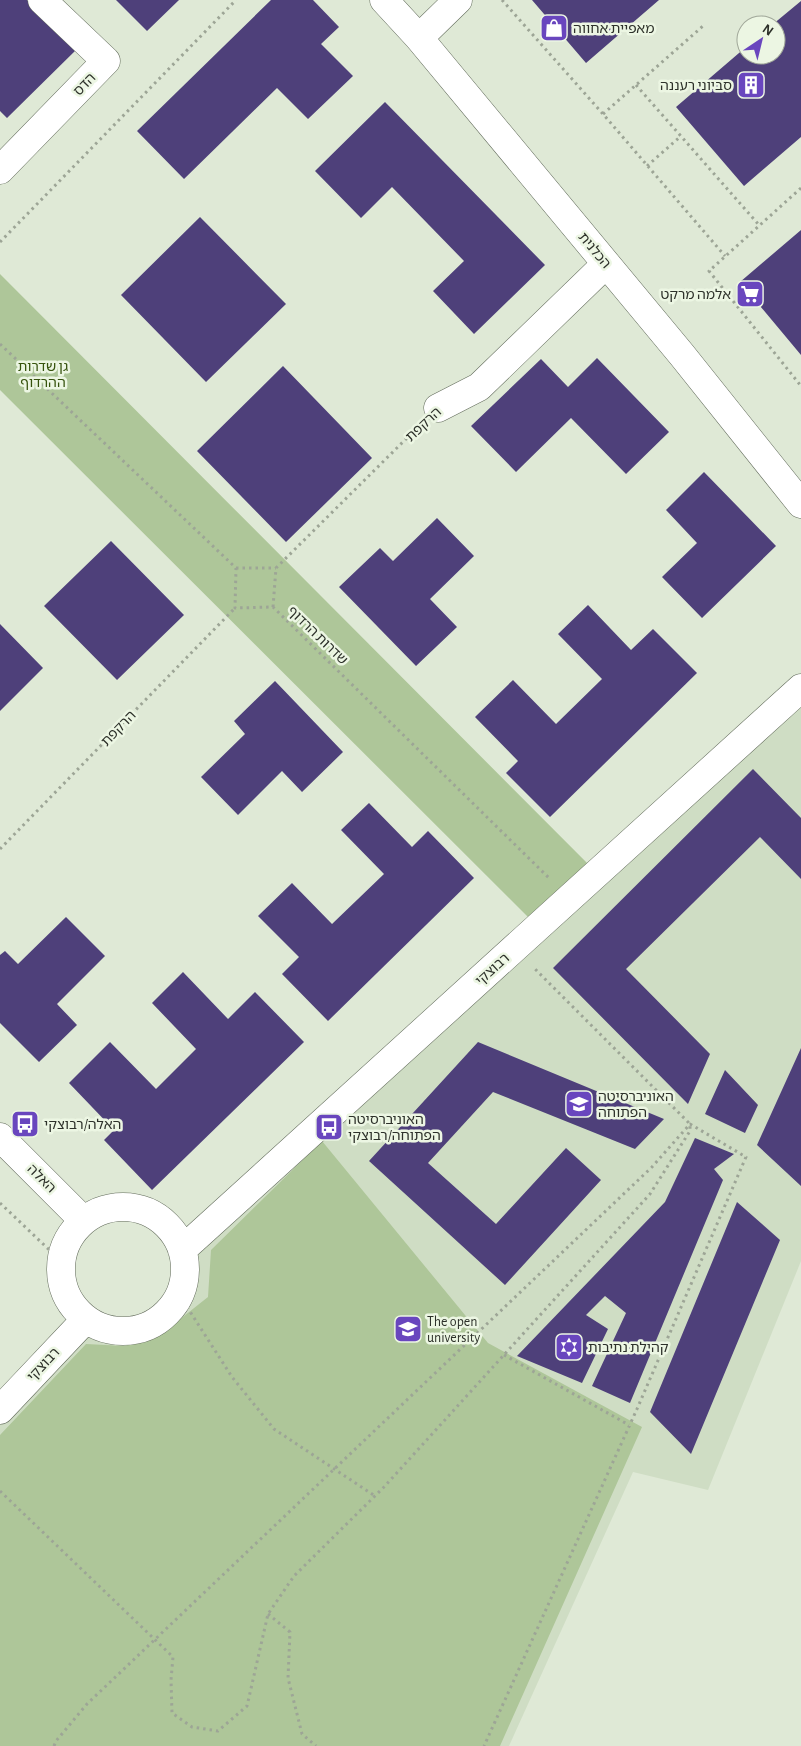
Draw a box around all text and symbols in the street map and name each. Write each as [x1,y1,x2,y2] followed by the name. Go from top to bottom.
[539,13,569,43] shop icon: מאפיית אחווה
[736,15,786,65] north arrow
[573,22,654,36] place label: מאפיית אחווה
[760,22,776,39] text: N
[736,70,766,100] building icon: סביוני רעננה
[71,71,98,99] street label: הדס
[660,79,732,93] place label: סביוני רעננה
[575,230,613,271] street label: הכלנית
[735,279,765,309] supermarket icon: אלמה מרקט
[660,288,731,302] place label: אלמה מרקט
[18,360,68,390] park label: גן שדרות ההרדוף
[403,405,444,444] street label: הרקפת
[285,604,350,668] street label: שדרות הרדוף
[99,708,139,749] street label: הרקפת
[473,951,512,988] street label: רבוצקי
[564,1089,594,1119] school or university icon: האוניברסיטה הפתוחה
[598,1090,674,1120] place label: האוניברסיטה הפתוחה
[10,1109,40,1139] bus stop icon: האלה/רבוצקי
[314,1112,344,1142] bus stop icon: האוניברסיטה הפתוחה/רבוצקי
[348,1113,441,1143] place label: האוניברסיטה הפתוחה/רבוצקי
[44,1118,121,1132] place label: האלה/רבוצקי
[24,1162,58,1196] street label: האלה
[393,1314,423,1344] school or university icon: The open university
[427,1315,480,1345] place label: The open university
[554,1332,584,1362] synagogue icon: קהילת נתיבות
[588,1341,669,1355] place label: קהילת נתיבות
[25,1345,62,1384] street label: רבוצקי

